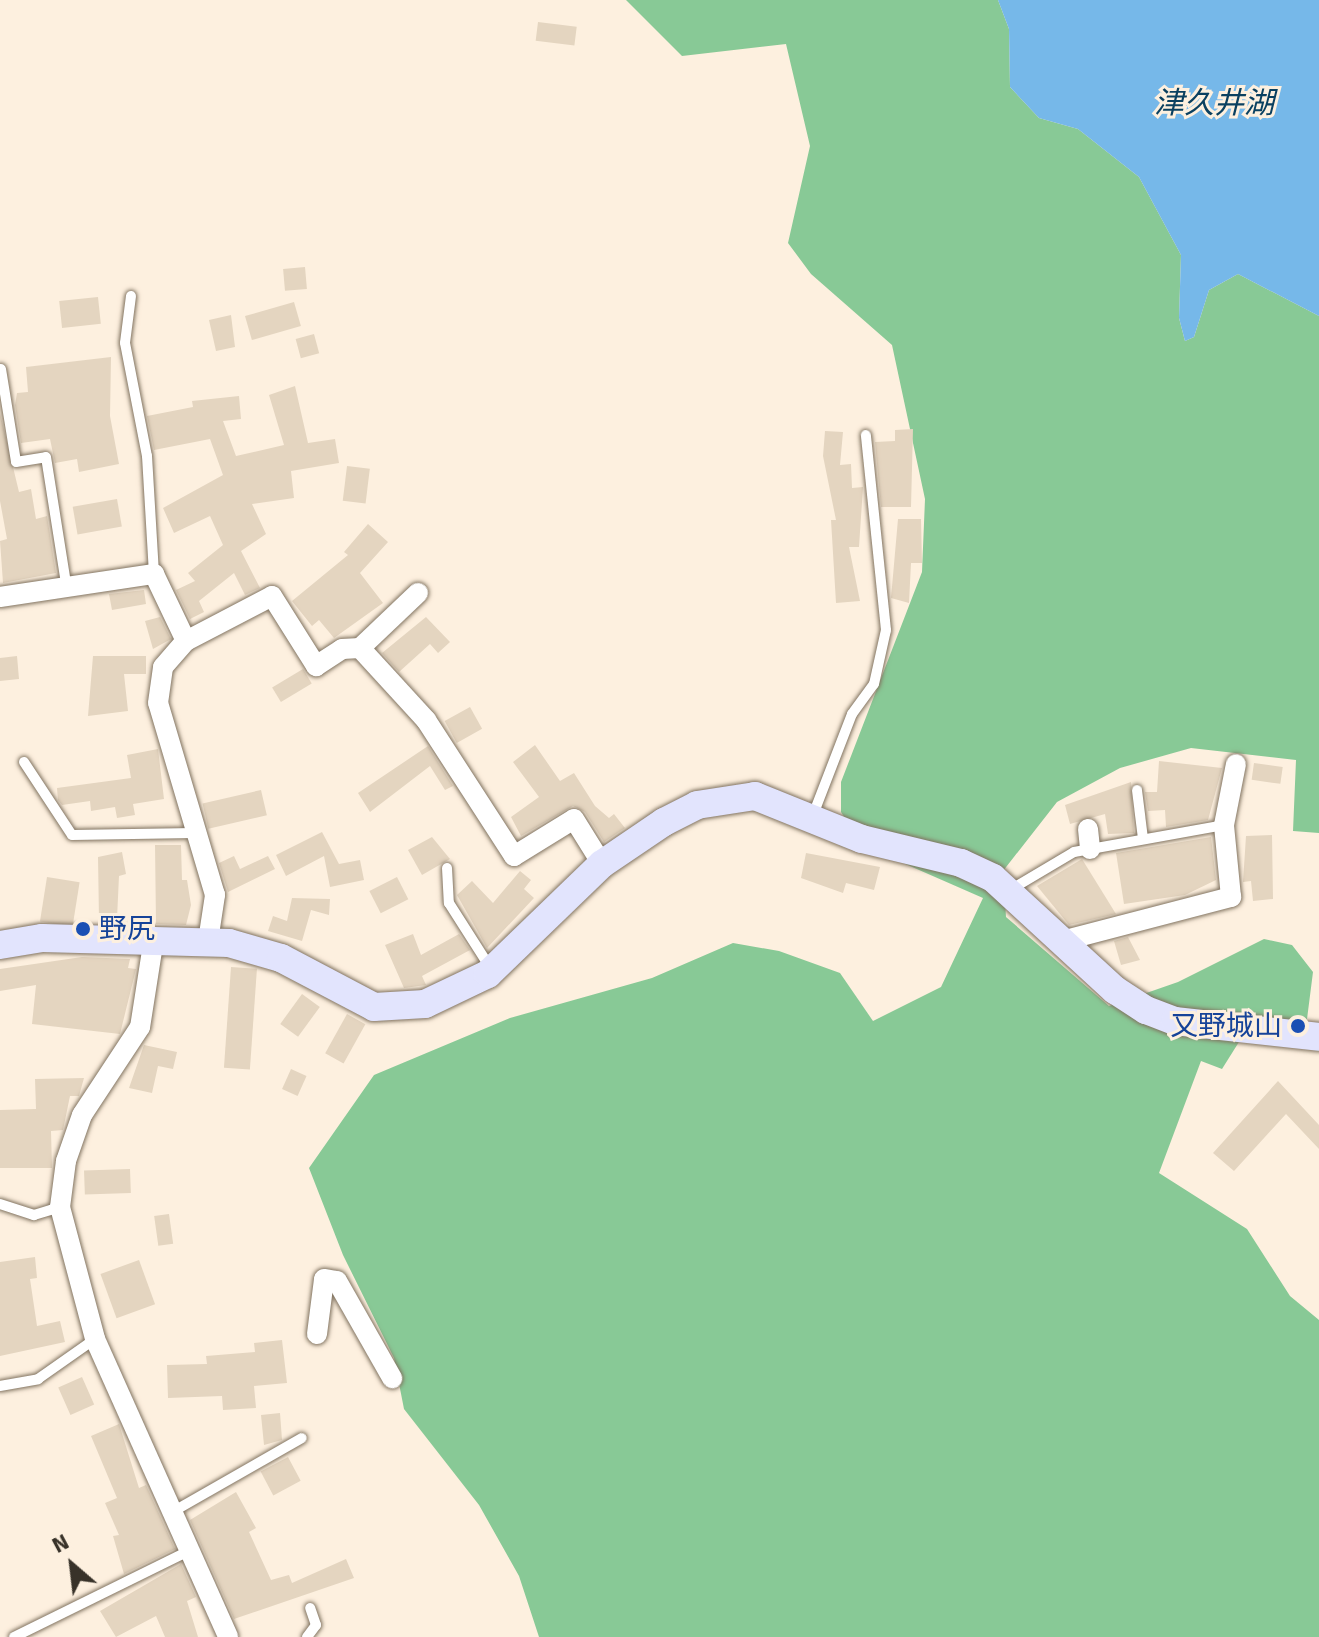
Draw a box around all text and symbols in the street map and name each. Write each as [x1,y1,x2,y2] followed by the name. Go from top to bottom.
[1154,86,1274,122] water label: 津久井湖
[99,912,155,946] place label: 野尻
[74,920,92,938] marker: 野尻
[1170,1009,1282,1043] place label: 又野城山
[1289,1017,1307,1035] marker: 又野城山
[32,1525,112,1605] north arrow
[47,1528,74,1559] text: N

